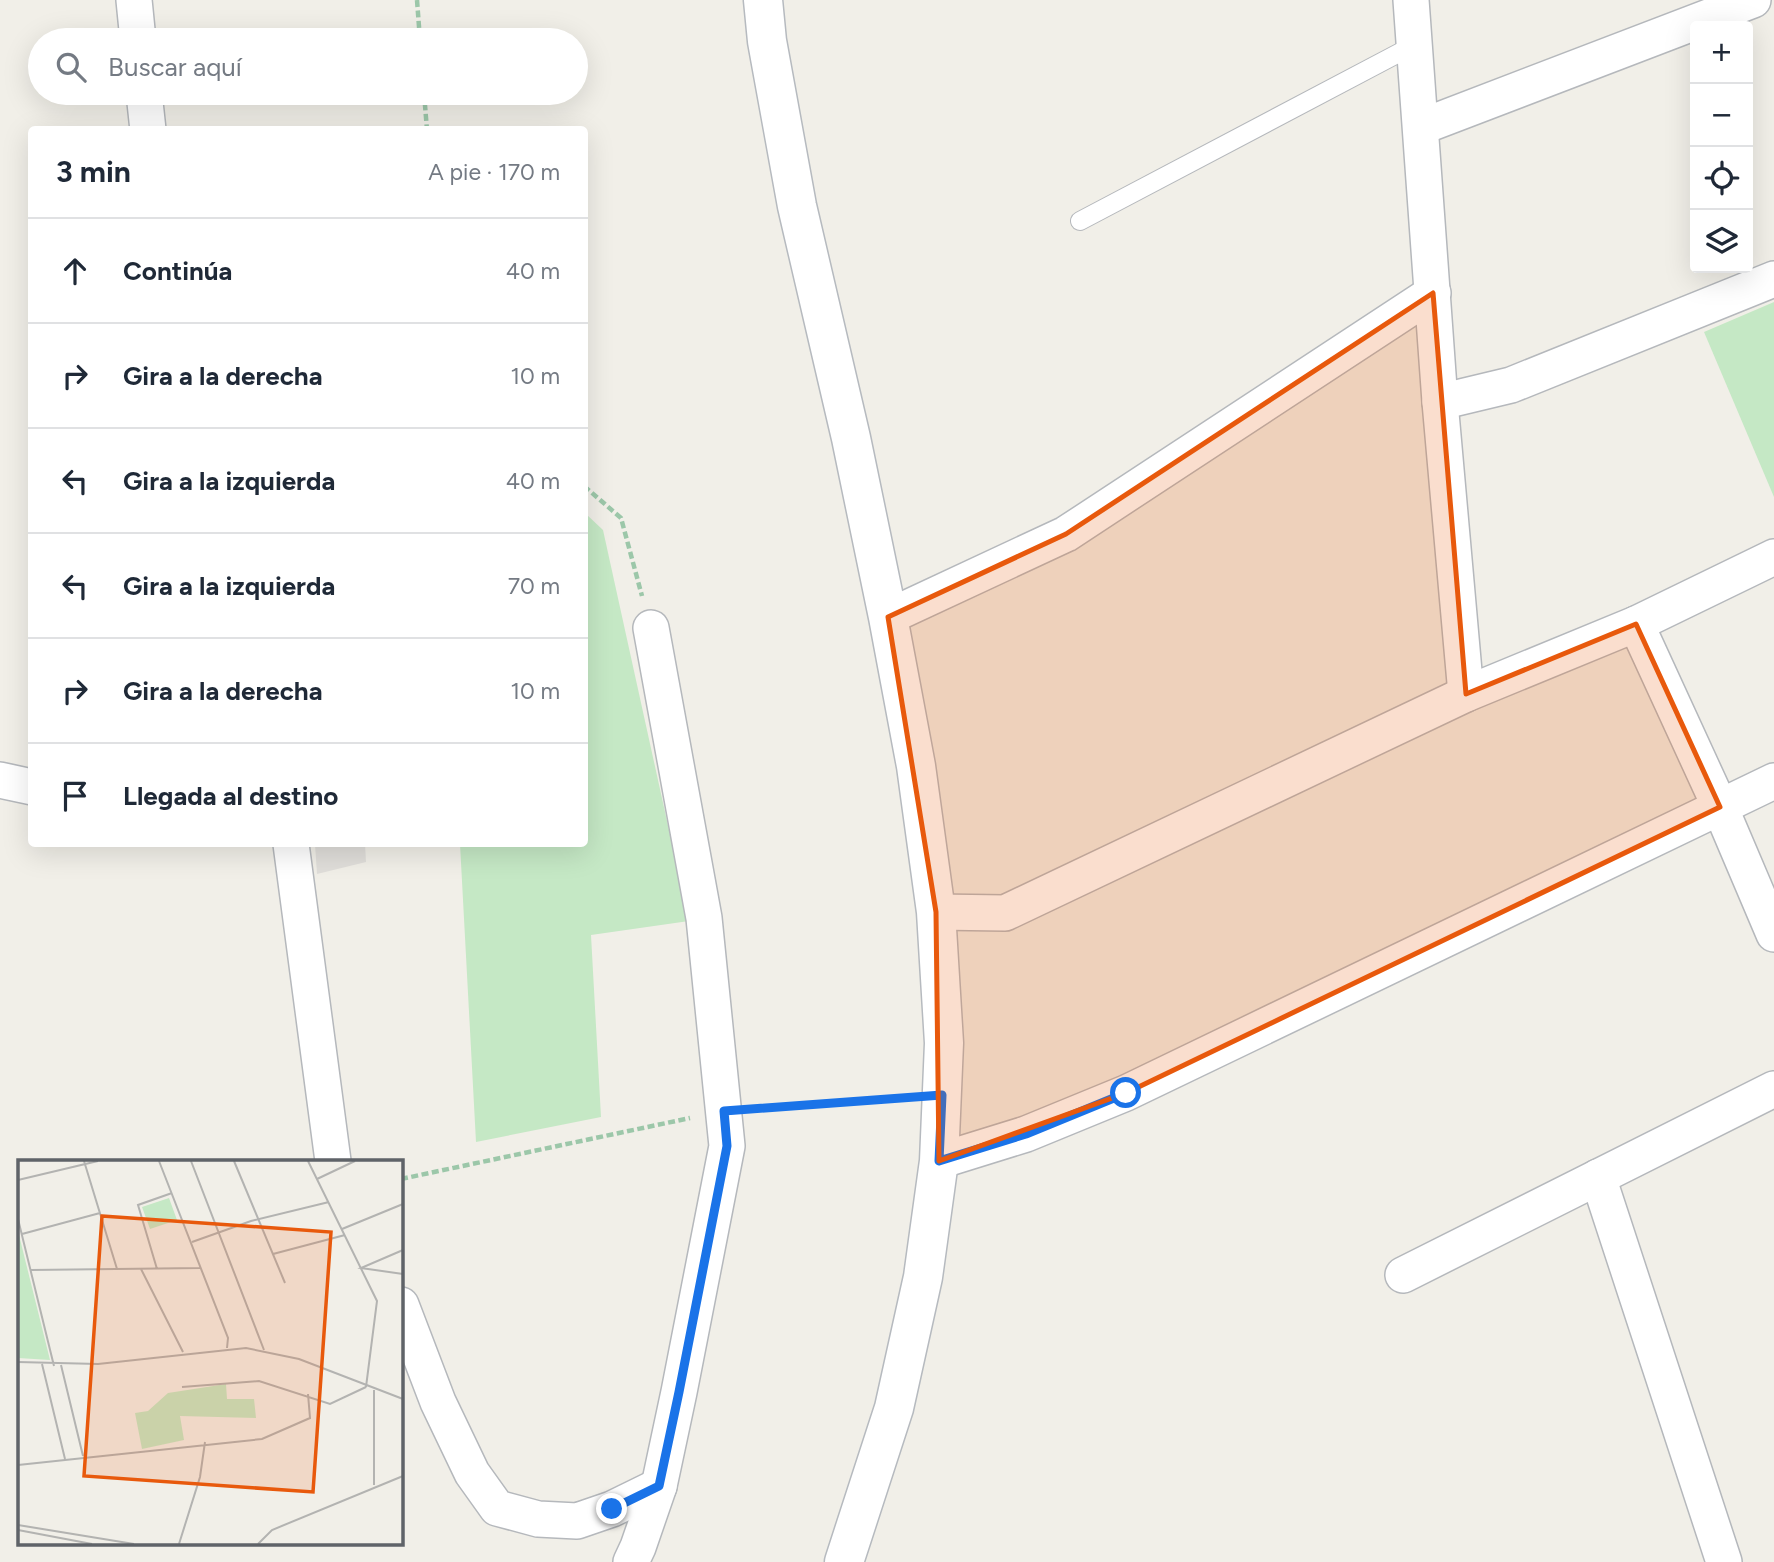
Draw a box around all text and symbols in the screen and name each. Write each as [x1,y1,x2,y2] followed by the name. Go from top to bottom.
[1690,21,1753,273] map controls
[1690,21,1753,84] button: +
[28,28,588,105] search box
[52,48,90,86] icon: search
[108,51,242,83] text: Buscar aquí
[1690,84,1753,147] button: −
[1690,147,1753,210] button: locate
[56,153,131,190] text: 3 min
[428,158,560,186] text: A pie · 170 m
[1690,210,1753,273] button: layers
[56,252,94,290] icon: ahead
[123,255,232,287] text: Continúa
[506,257,560,285] text: 40 m
[56,357,94,395] icon: right
[123,360,323,392] text: Gira a la derecha
[511,362,560,390] text: 10 m
[56,462,94,500] icon: left
[123,465,335,497] text: Gira a la izquierda
[506,467,560,495] text: 40 m
[56,567,94,605] icon: left
[123,570,335,602] text: Gira a la izquierda
[508,572,560,600] text: 70 m
[56,672,94,710] icon: right
[123,675,323,707] text: Gira a la derecha
[511,677,560,705] text: 10 m
[56,777,94,815] icon: arrive
[123,780,338,812] text: Llegada al destino
[1110,1077,1141,1108] route start
[18,1160,402,1544] inset map
[596,1493,627,1524] route end

